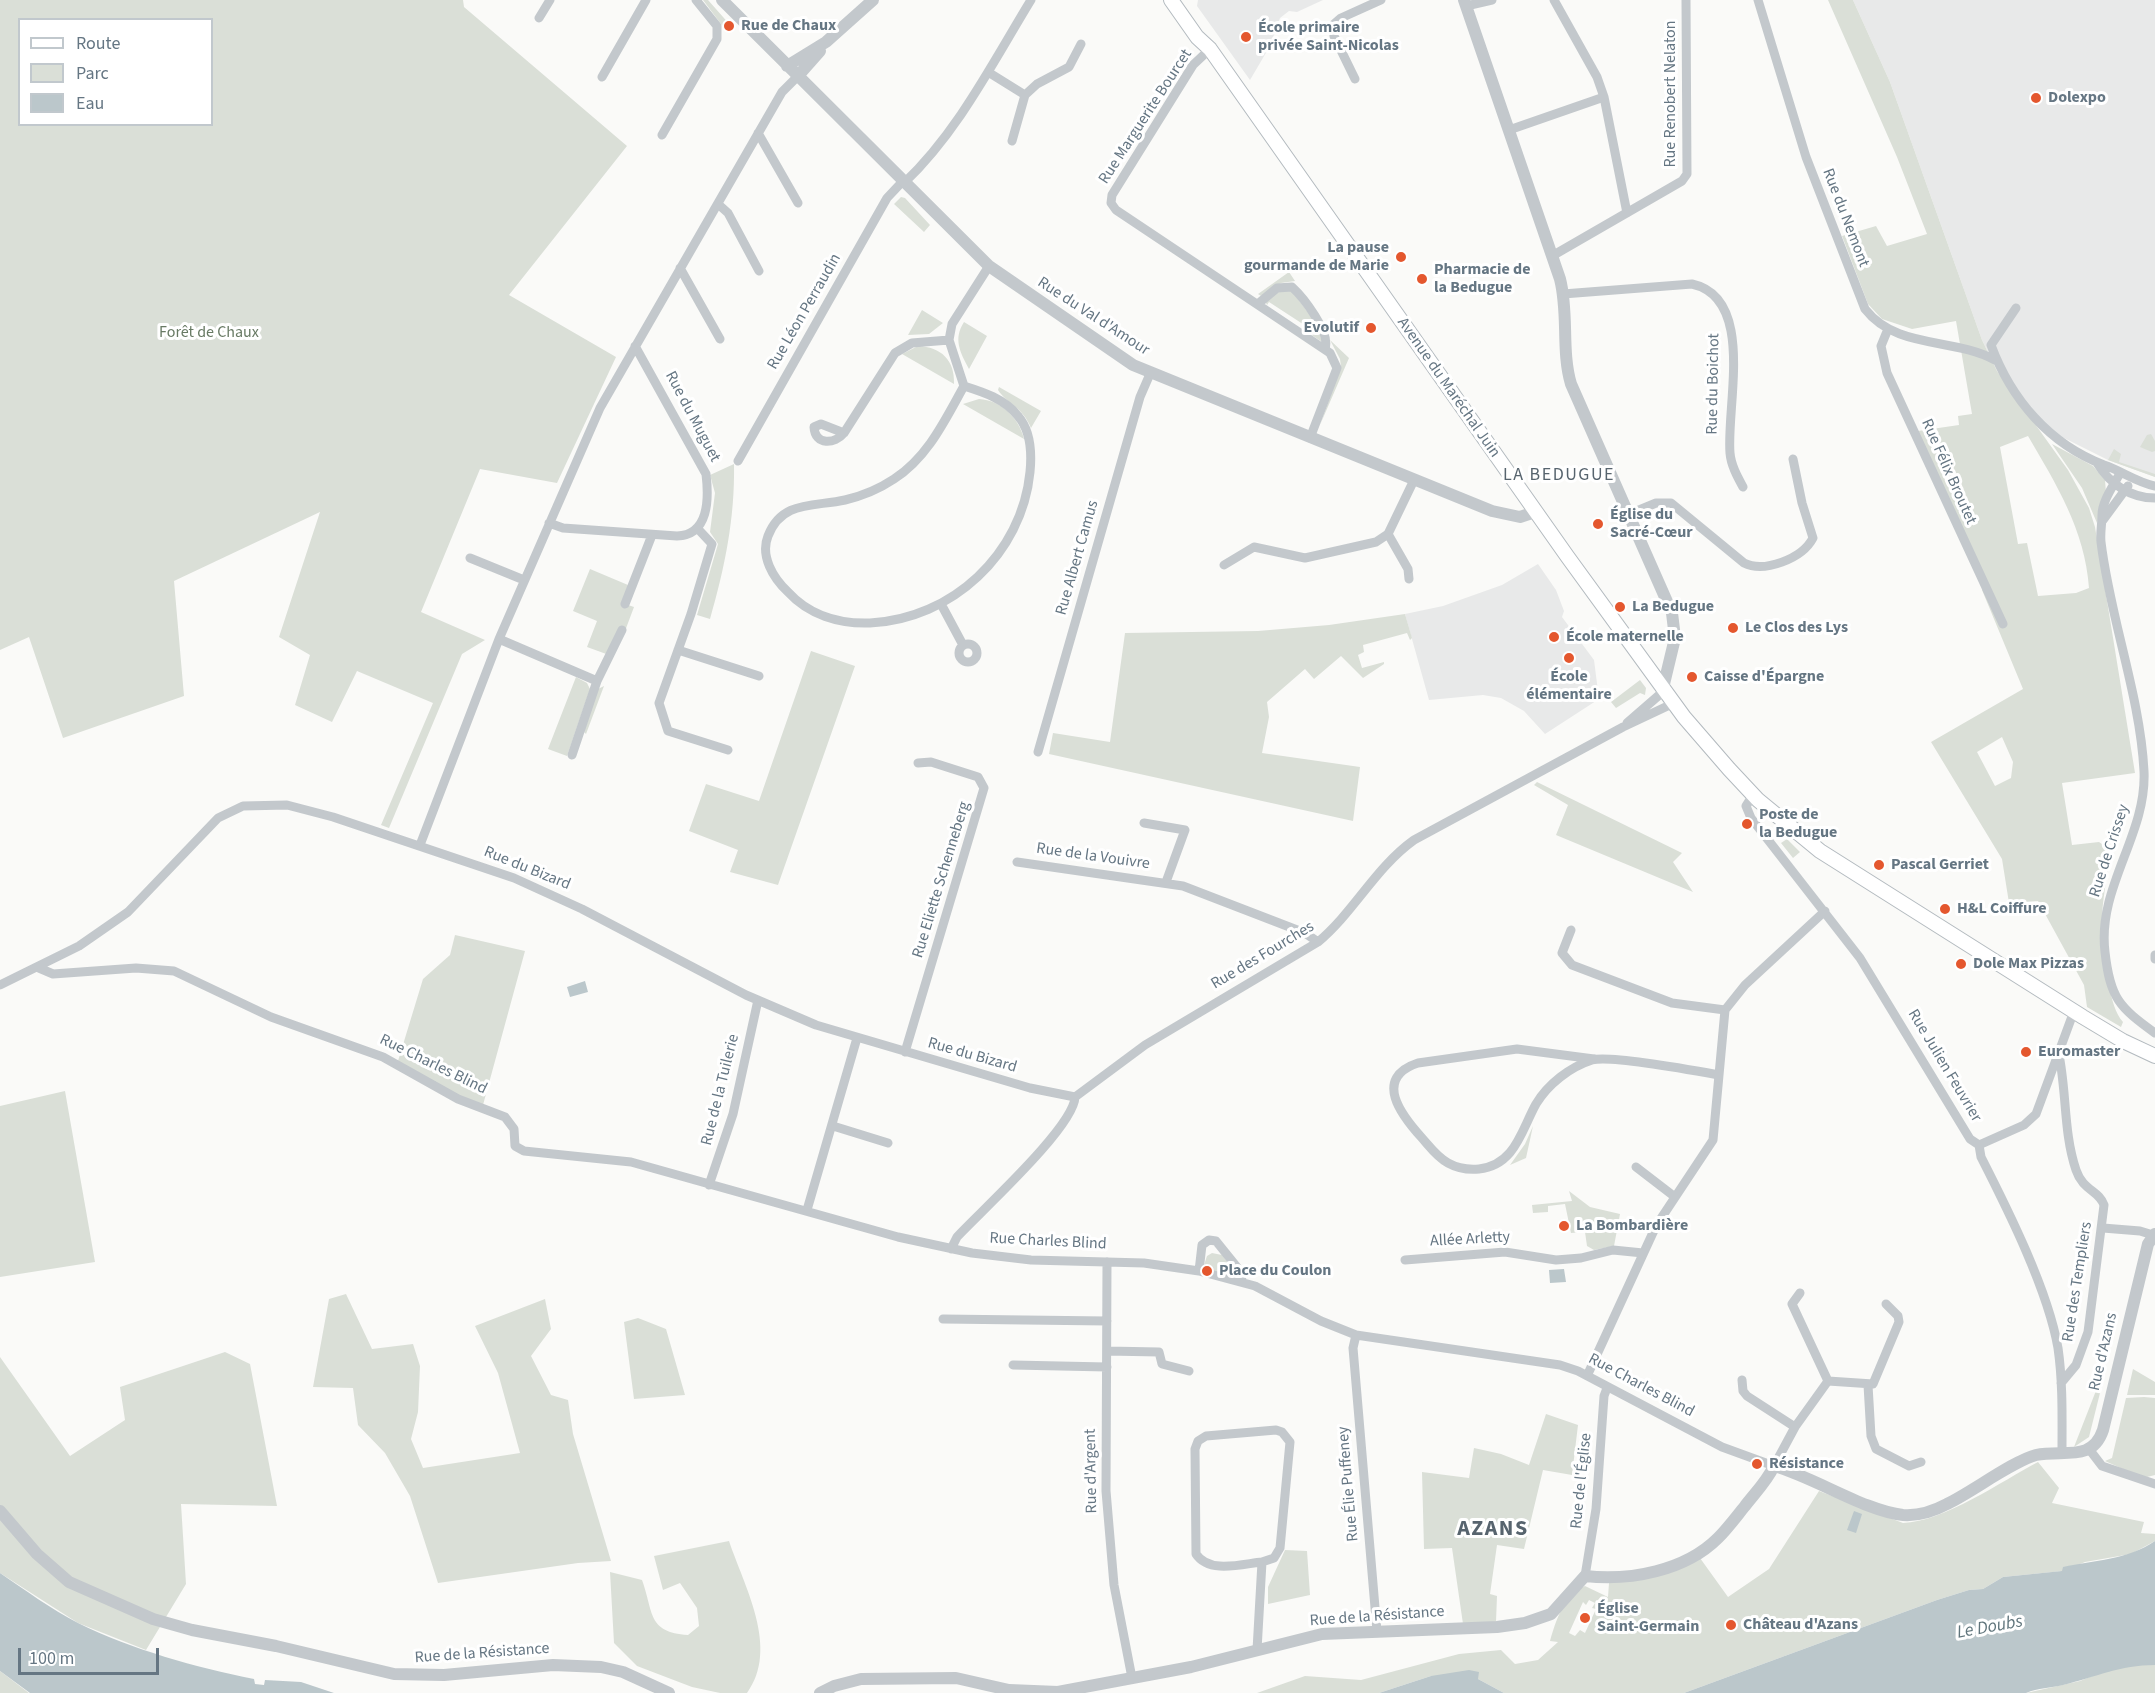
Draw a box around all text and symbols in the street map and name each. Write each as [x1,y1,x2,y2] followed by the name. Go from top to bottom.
[741,16,836,36] place label: Rue de Chaux
[18,18,213,126] legend
[1258,18,1399,56] place label: École primaire privée Saint-Nicolas
[722,19,736,33] marker: Rue de Chaux
[1661,20,1681,168] street label: Rue Renobert Nelaton
[1239,30,1253,44] marker: École primaire privée Saint-Nicolas
[76,31,120,56] text: Route
[1095,46,1197,188] street label: Rue Marguerite Bourcet
[76,61,109,86] text: Parc
[2048,88,2106,108] place label: Dolexpo
[76,91,104,116] text: Eau
[2029,91,2043,105] marker: Dolexpo
[1817,166,1873,270] street label: Rue du Nemont
[1244,238,1389,276] place label: La pause gourmande de Marie
[1394,250,1408,264] marker: La pause gourmande de Marie
[764,251,846,373] street label: Rue Léon Perraudin
[1434,260,1530,298] place label: Pharmacie de la Bedugue
[1415,272,1429,286] marker: Pharmacie de la Bedugue
[1033,274,1153,360] street label: Rue du Val d'Amour
[1392,314,1504,462] street label: Avenue du Maréchal Juin
[1304,318,1359,338] place label: Evolutif
[1364,321,1378,335] marker: Evolutif
[159,323,259,343] park label: Forêt de Chaux
[1704,333,1724,435] street label: Rue du Boichot
[660,368,724,466] street label: Rue du Muguet
[1916,416,1980,528] street label: Rue Félix Broutet
[1503,465,1615,487] district label: LA BEDUGUE
[1052,498,1104,618] street label: Rue Albert Camus
[1610,505,1693,543] place label: Église du Sacré-Cœur
[1591,517,1605,531] marker: Église du Sacré-Cœur
[1632,597,1714,617] place label: La Bedugue
[1613,600,1627,614] marker: La Bedugue
[1745,618,1848,638] place label: Le Clos des Lys
[1726,621,1740,635] marker: Le Clos des Lys
[1566,627,1684,647] place label: École maternelle
[1547,630,1561,644] marker: École maternelle
[1562,651,1576,665] marker: École élémentaire
[1526,667,1612,705] place label: École élémentaire
[1704,667,1824,687] place label: Caisse d'Épargne
[1685,670,1699,684] marker: Caisse d'Épargne
[909,799,975,961] street label: Rue Eliette Schenneberg
[2086,802,2134,900] street label: Rue de Crissey
[1759,805,1837,843] place label: Poste de la Bedugue
[1740,817,1754,831] marker: Poste de la Bedugue
[1035,840,1151,874] street label: Rue de la Vouivre
[481,843,573,895] street label: Rue du Bizard
[1891,855,1989,875] place label: Pascal Gerriet
[1872,858,1886,872] marker: Pascal Gerriet
[1957,899,2047,919] place label: H&L Coiffure
[1938,902,1952,916] marker: H&L Coiffure
[1208,918,1318,994] street label: Rue des Fourches
[1973,954,2084,974] place label: Dole Max Pizzas
[1954,957,1968,971] marker: Dole Max Pizzas
[1903,1006,1985,1126] street label: Rue Julien Feuvrier
[376,1031,490,1099] street label: Rue Charles Blind
[698,1032,744,1148] street label: Rue de la Tuilerie
[925,1034,1019,1078] street label: Rue du Bizard
[2038,1042,2120,1062] place label: Euromaster
[2019,1045,2033,1059] marker: Euromaster
[1576,1216,1688,1236] place label: La Bombardière
[1557,1219,1571,1233] marker: La Bombardière
[2059,1221,2097,1343] street label: Rue des Templiers
[1430,1228,1510,1252] street label: Allée Arletty
[989,1229,1107,1255] street label: Rue Charles Blind
[1219,1261,1331,1281] place label: Place du Coulon
[1200,1264,1214,1278] marker: Place du Coulon
[2086,1311,2122,1393] street label: Rue d'Azans
[1585,1350,1697,1422] street label: Rue Charles Blind
[1334,1426,1364,1542] street label: Rue Élie Puffeney
[1082,1428,1102,1514] street label: Rue d'Argent
[1567,1432,1597,1530] street label: Rue de l'Église
[1769,1454,1844,1474] place label: Résistance
[1750,1457,1764,1471] marker: Résistance
[1457,1517,1529,1543] district label: AZANS
[1597,1599,1699,1637] place label: Église Saint-Germain
[1309,1603,1445,1631] street label: Rue de la Résistance
[1578,1611,1592,1625] marker: Église Saint-Germain
[1955,1612,2025,1644] water label: Le Doubs
[1743,1615,1858,1635] place label: Château d'Azans
[1724,1618,1738,1632] marker: Château d'Azans
[21,1636,162,1674] scale bar
[414,1640,550,1668] street label: Rue de la Résistance
[29,1646,74,1671] text: 100 m

